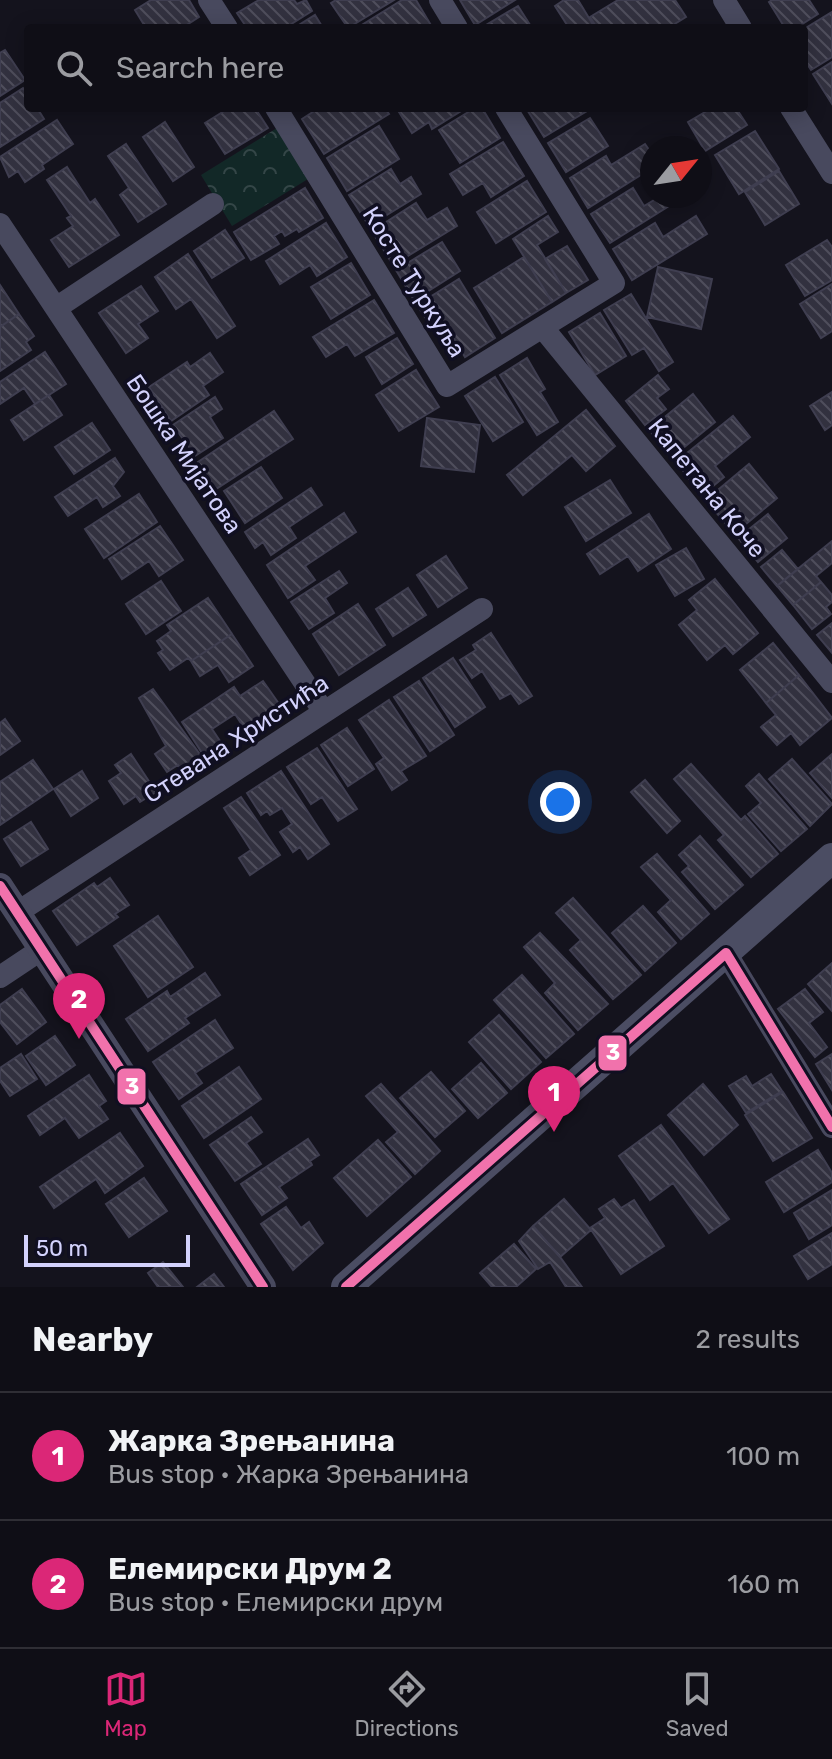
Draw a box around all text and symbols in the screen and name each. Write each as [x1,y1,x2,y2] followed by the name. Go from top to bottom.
[24,24,808,112] search box
[52,46,96,90] icon: search
[116,50,284,86] text: Search here
[640,136,712,208] north arrow
[357,202,471,362] street label: Косте Туркуља
[120,369,248,539] street label: Бошка Мијатова
[642,413,772,563] street label: Капетана Коче
[138,669,334,809] street label: Стевана Христића
[540,782,580,822] your location
[53,973,105,1039] pin: 2
[597,1034,628,1072] line badge: 3
[606,1039,620,1066] text: 3
[528,1066,580,1132] pin: 1
[116,1067,147,1106] line badge: 3
[125,1073,139,1100] text: 3
[24,1231,190,1267] scale bar
[36,1235,88,1262] text: 50 m
[32,1319,153,1360] text: Nearby
[696,1324,800,1355] text: 2 results
[108,1423,395,1459] text: Жарка Зрењанина
[52,1441,64,1472] text: 1
[726,1441,800,1472] text: 100 m
[108,1459,469,1490] text: Bus stop · Жарка Зрењанина
[108,1551,392,1587] text: Елемирски Друм 2
[50,1569,66,1600] text: 2
[727,1569,800,1600] text: 160 m
[108,1587,443,1618] text: Bus stop · Елемирски друм
[104,1667,148,1742] tab: Map
[355,1667,459,1742] tab: Directions
[666,1667,729,1742] tab: Saved

